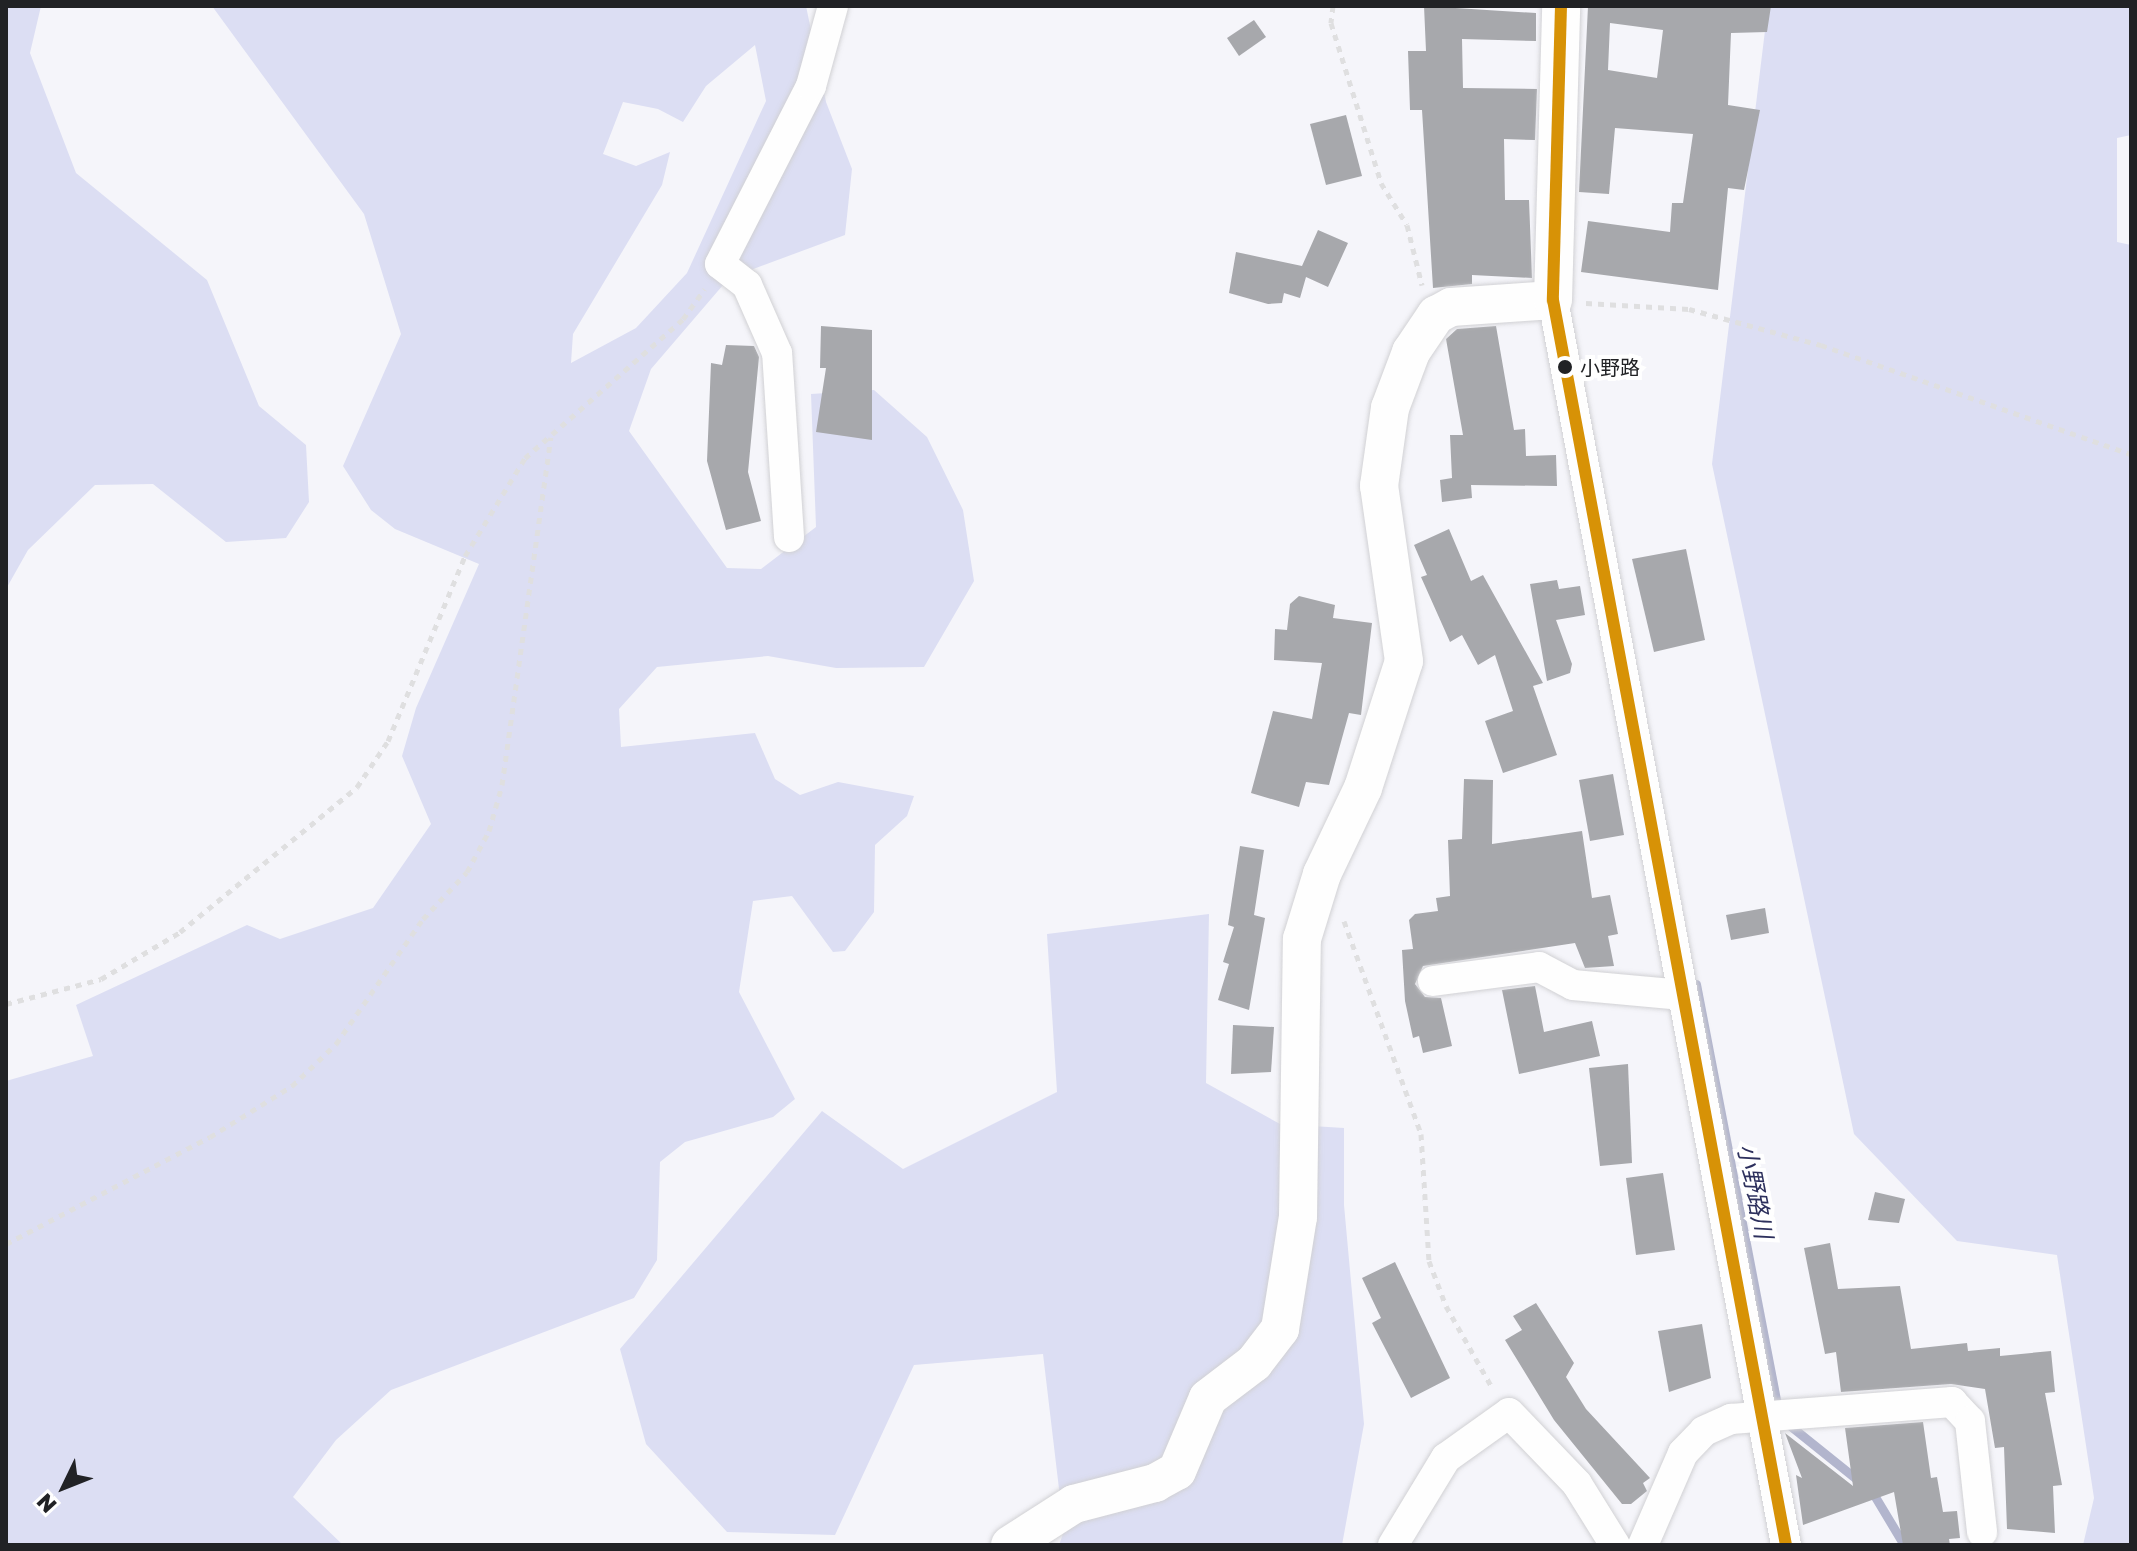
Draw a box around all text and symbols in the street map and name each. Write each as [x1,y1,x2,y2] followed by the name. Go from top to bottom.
[1580,355,1640,379] place label: 小野路
[1557,359,1573,375] marker: 小野路
[1733,1141,1779,1241] water label: 小野路川
[24,1447,104,1527] north arrow
[31,1488,62,1519] text: N

